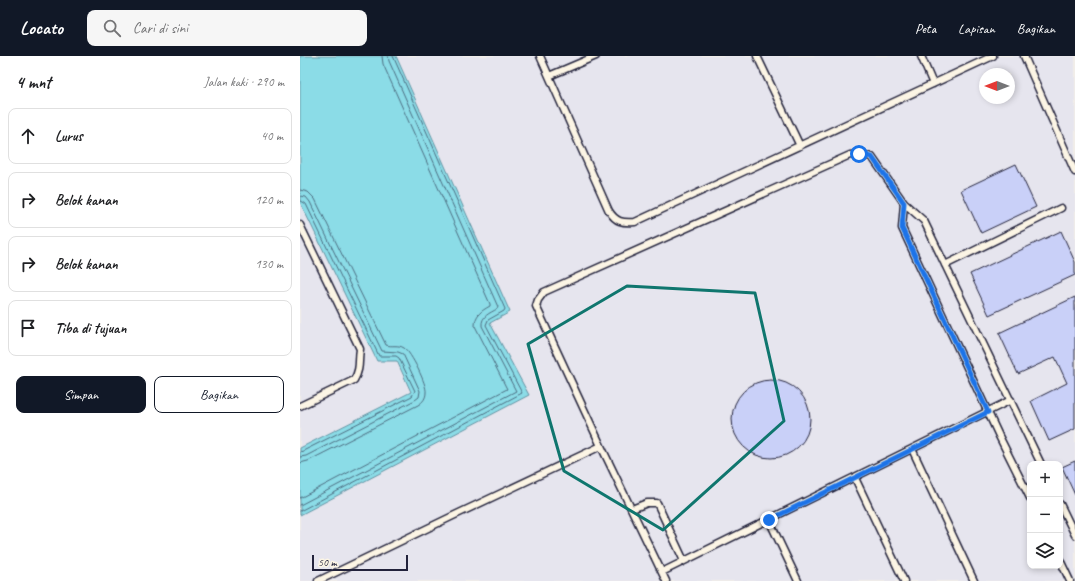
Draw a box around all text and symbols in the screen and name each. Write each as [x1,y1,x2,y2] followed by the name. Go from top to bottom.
[87,10,367,46] search box
[20,16,63,40] text: Locato
[101,17,123,39] icon: search
[133,19,188,38] text: Cari di sini
[915,20,936,37] text: Peta
[958,20,995,37] text: Lapisan
[1017,20,1055,37] text: Bagikan
[979,68,1015,104] north arrow
[16,72,51,93] text: 4 mnt
[204,74,284,90] text: Jalan kaki · 290 m
[17,125,39,147] icon: ahead
[55,127,83,146] text: Lurus
[261,128,283,144] text: 40 m
[850,145,868,163] route start
[17,189,39,211] icon: right
[55,191,118,210] text: Belok kanan
[255,192,283,208] text: 120 m
[17,253,39,275] icon: right
[55,255,118,274] text: Belok kanan
[255,256,283,272] text: 130 m
[17,317,39,339] icon: arrive
[55,319,126,338] text: Tiba di tujuan
[16,376,146,413] button: Simpan
[154,376,284,413] button: Bagikan
[1027,461,1063,569] map controls
[1027,461,1063,497] button: +
[1027,497,1063,533] button: −
[760,511,778,529] route end
[1027,533,1063,569] button: layers
[312,553,408,572] scale bar
[318,555,337,569] text: 50 m

